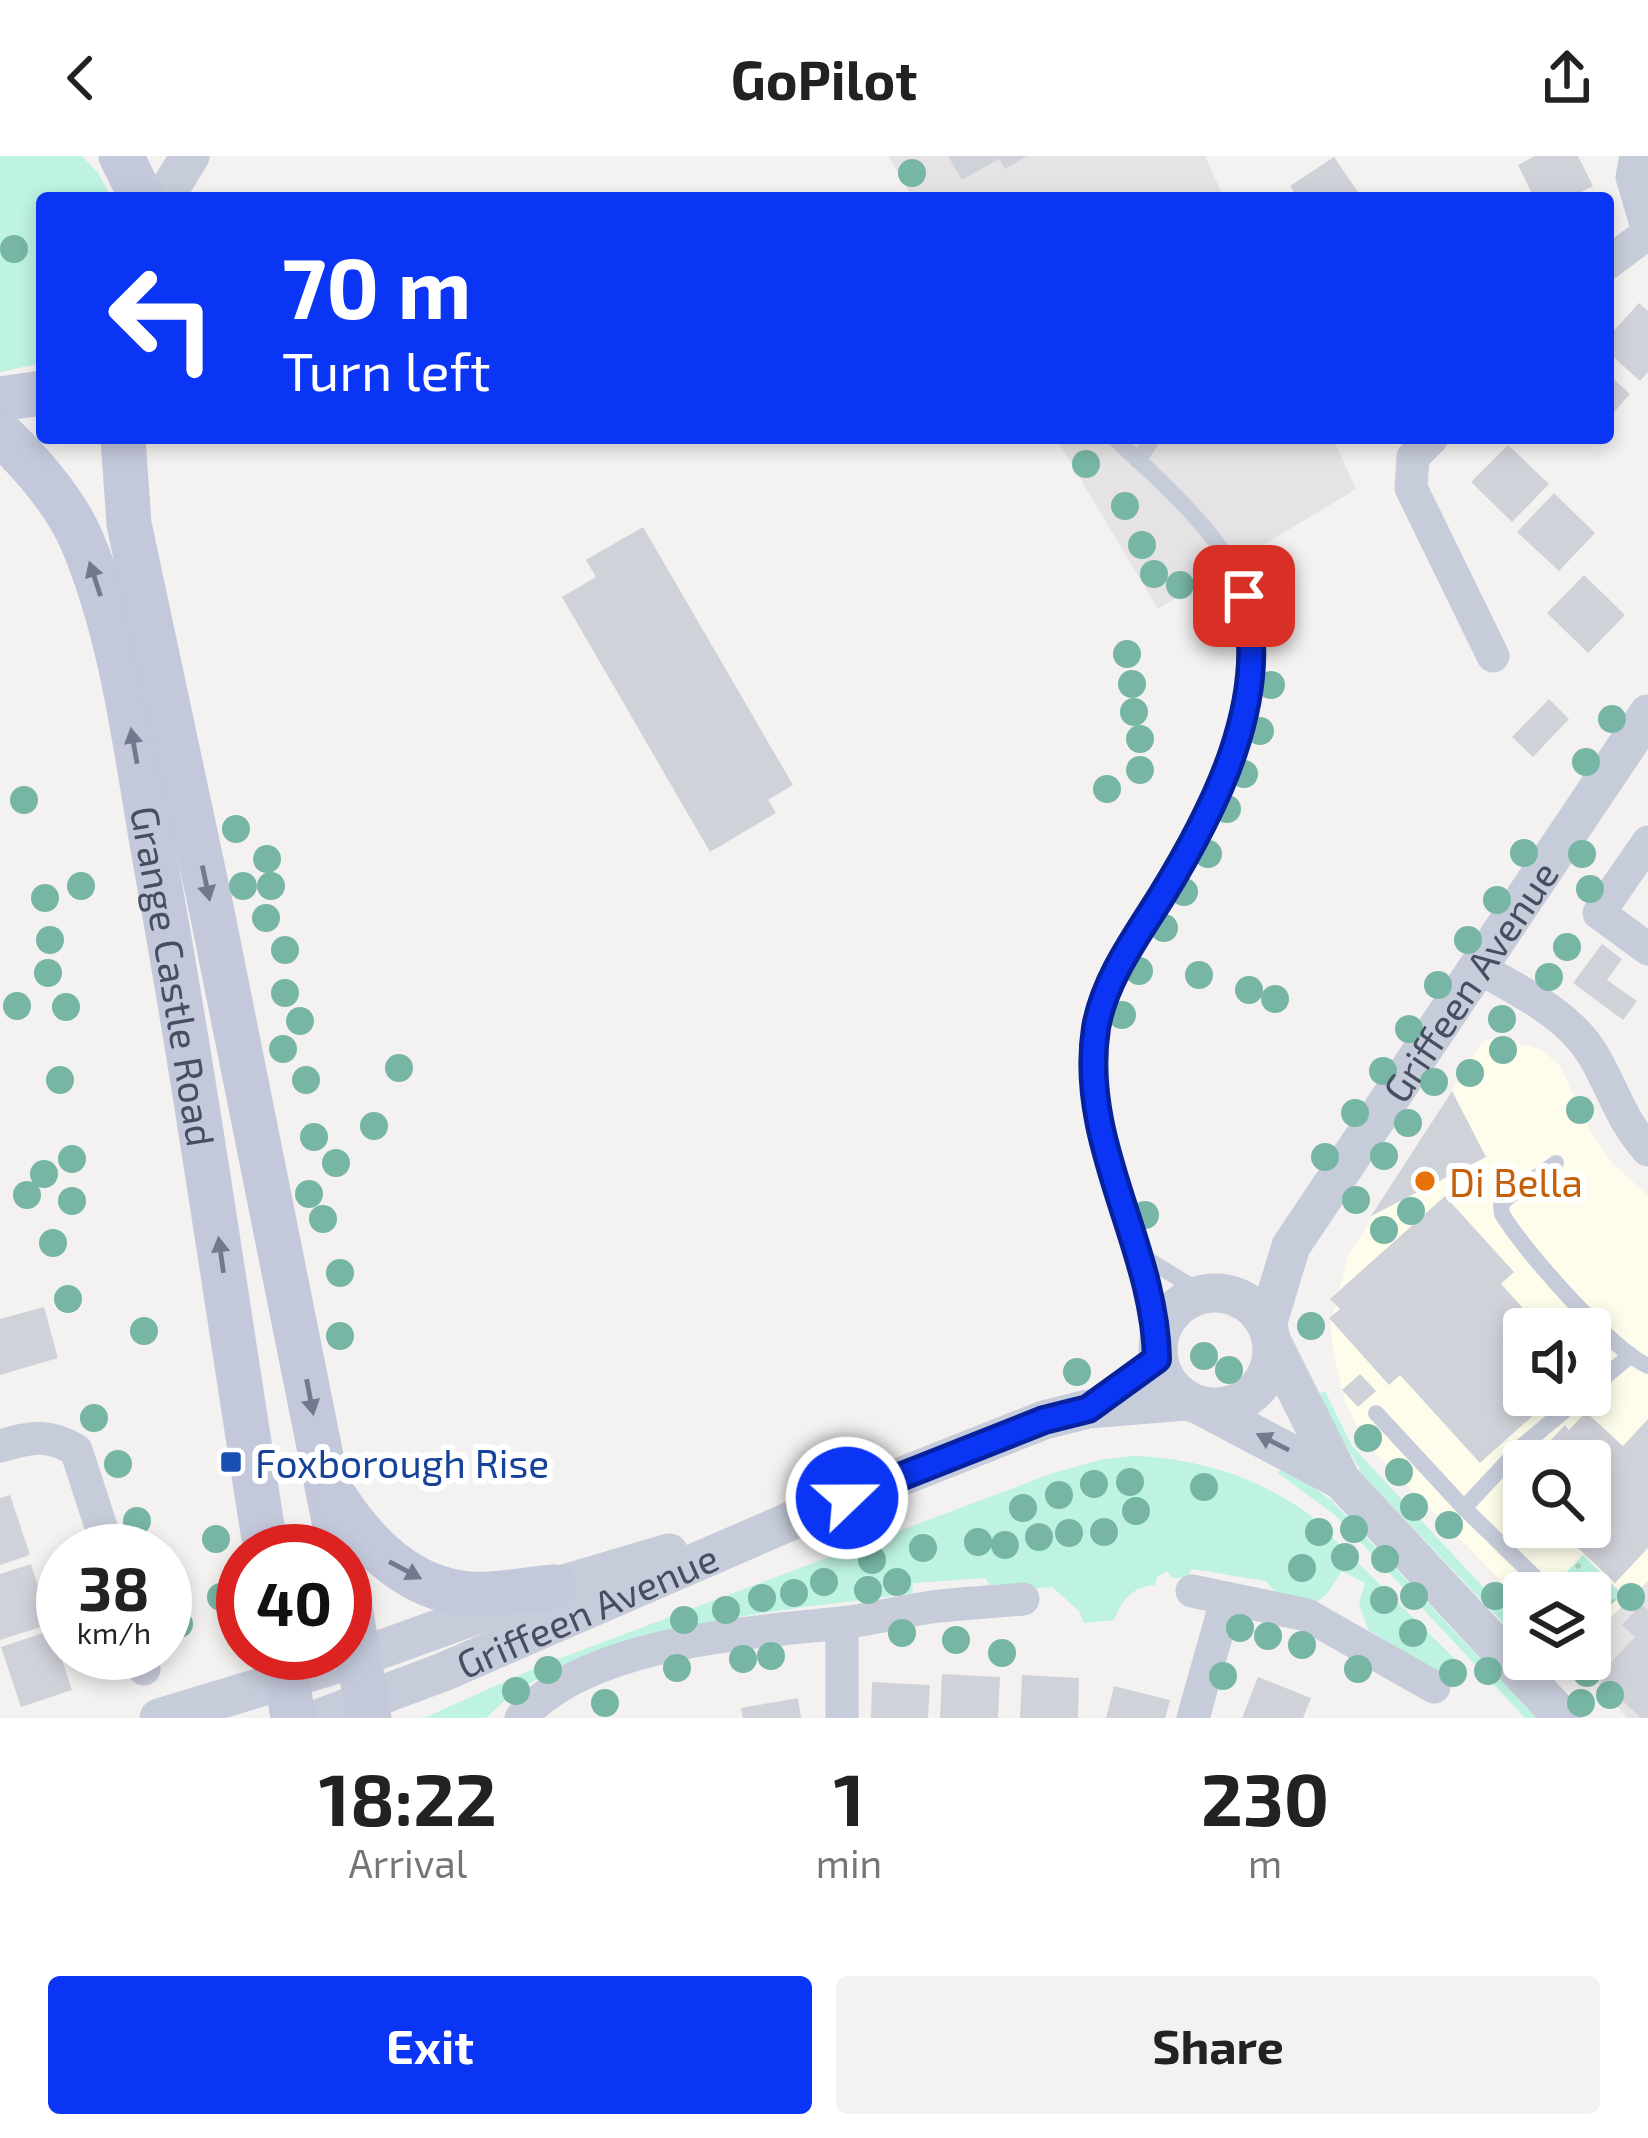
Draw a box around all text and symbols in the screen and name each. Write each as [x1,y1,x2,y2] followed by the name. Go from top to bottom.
[48,45,114,111] icon: back
[1534,45,1600,111] icon: share
[731,46,917,111] text: GoPilot
[282,235,472,336] text: 70 m
[84,240,240,396] icon: left
[282,337,491,402] text: Turn left
[1193,545,1295,647] pin
[85,560,104,597] one-way arrow
[1211,563,1277,629] icon: arrive
[124,727,143,764] one-way arrow
[123,802,226,1150] street label: Grange Castle Road
[1371,851,1567,1110] street label: Griffeen Avenue
[197,864,216,902] one-way arrow
[1449,1158,1583,1205] place label: Di Bella
[1412,1168,1438,1194] marker: Di Bella
[211,1235,230,1273] one-way arrow
[1503,1308,1611,1680] map controls
[1503,1308,1611,1416] button: sound
[301,1378,320,1416] one-way arrow
[1256,1432,1290,1452] one-way arrow
[784,1435,910,1561] position arrow
[255,1439,549,1486] place label: Foxborough Rise
[1503,1440,1611,1548] button: search
[218,1449,244,1475] marker: Foxborough Rise
[216,1524,372,1680] speed limit sign: 40
[449,1532,725,1687] street label: Griffeen Avenue
[78,1551,150,1623] text: 38
[388,1560,423,1580] one-way arrow
[1503,1572,1611,1680] button: layers
[77,1614,151,1650] text: km/h
[319,1754,497,1840] text: 18:22
[833,1754,865,1840] text: 1
[1201,1754,1329,1840] text: 230
[349,1839,467,1886] text: Arrival
[816,1839,882,1886] text: min
[1248,1839,1282,1886] text: m
[48,1976,812,2114] button: Exit
[836,1976,1600,2114] button: Share

